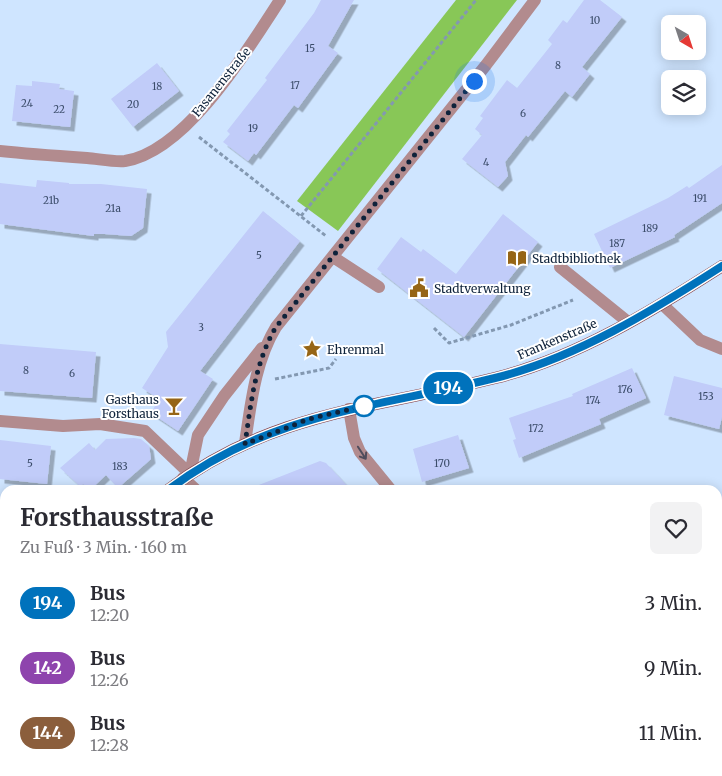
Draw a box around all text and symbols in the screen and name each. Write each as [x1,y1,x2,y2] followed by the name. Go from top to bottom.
[590,14,600,27] house number: 10
[661,15,706,60] north arrow
[661,15,706,115] map controls
[305,42,315,55] house number: 15
[189,44,253,120] street label: Fasanenstraße
[555,59,561,72] house number: 8
[462,69,487,94] your location
[661,70,706,115] button: layers
[290,79,300,92] house number: 17
[152,80,162,93] house number: 18
[21,97,33,110] house number: 24
[127,98,139,111] house number: 20
[53,103,65,116] house number: 22
[520,107,526,120] house number: 6
[248,122,258,135] house number: 19
[483,156,489,169] house number: 4
[693,192,708,205] house number: 191
[43,194,59,207] house number: 21b
[105,202,121,215] house number: 21a
[642,222,658,235] house number: 189
[609,237,625,250] house number: 187
[506,247,528,269] library icon: Stadtbibliothek
[256,249,262,262] house number: 5
[532,251,621,266] place label: Stadtbibliothek
[408,277,430,299] public building icon: Stadtverwaltung
[434,281,531,296] place label: Stadtverwaltung
[515,316,599,362] street label: Frankenstraße
[198,321,204,334] house number: 3
[301,338,323,360] place icon: Ehrenmal
[327,342,384,357] place label: Ehrenmal
[23,364,29,377] house number: 8
[69,367,75,380] house number: 6
[419,372,477,404] line badge: 194
[433,376,463,399] text: 194
[617,383,633,396] house number: 176
[698,390,714,403] house number: 153
[102,392,159,421] place label: Gasthaus Forsthaus
[586,394,600,407] house number: 174
[163,395,185,417] bar icon: Gasthaus Forsthaus
[353,395,375,417] unlabelled marker
[528,422,544,435] house number: 172
[357,446,367,460] one-way arrow
[27,457,33,470] house number: 5
[434,457,450,470] house number: 170
[112,460,128,473] house number: 183
[20,502,214,533] text: Forsthausstraße
[650,502,702,554] button: heart
[20,537,187,557] text: Zu Fuß · 3 Min. · 160 m
[90,581,125,605] text: Bus
[33,591,62,614] text: 194
[645,591,702,615] text: 3 Min.
[90,605,129,625] text: 12:20
[90,646,125,670] text: Bus
[33,656,62,679] text: 142
[644,656,702,680] text: 9 Min.
[90,670,129,690] text: 12:26
[90,711,125,735] text: Bus
[32,721,63,744] text: 144
[639,721,702,745] text: 11 Min.
[90,735,129,755] text: 12:28

